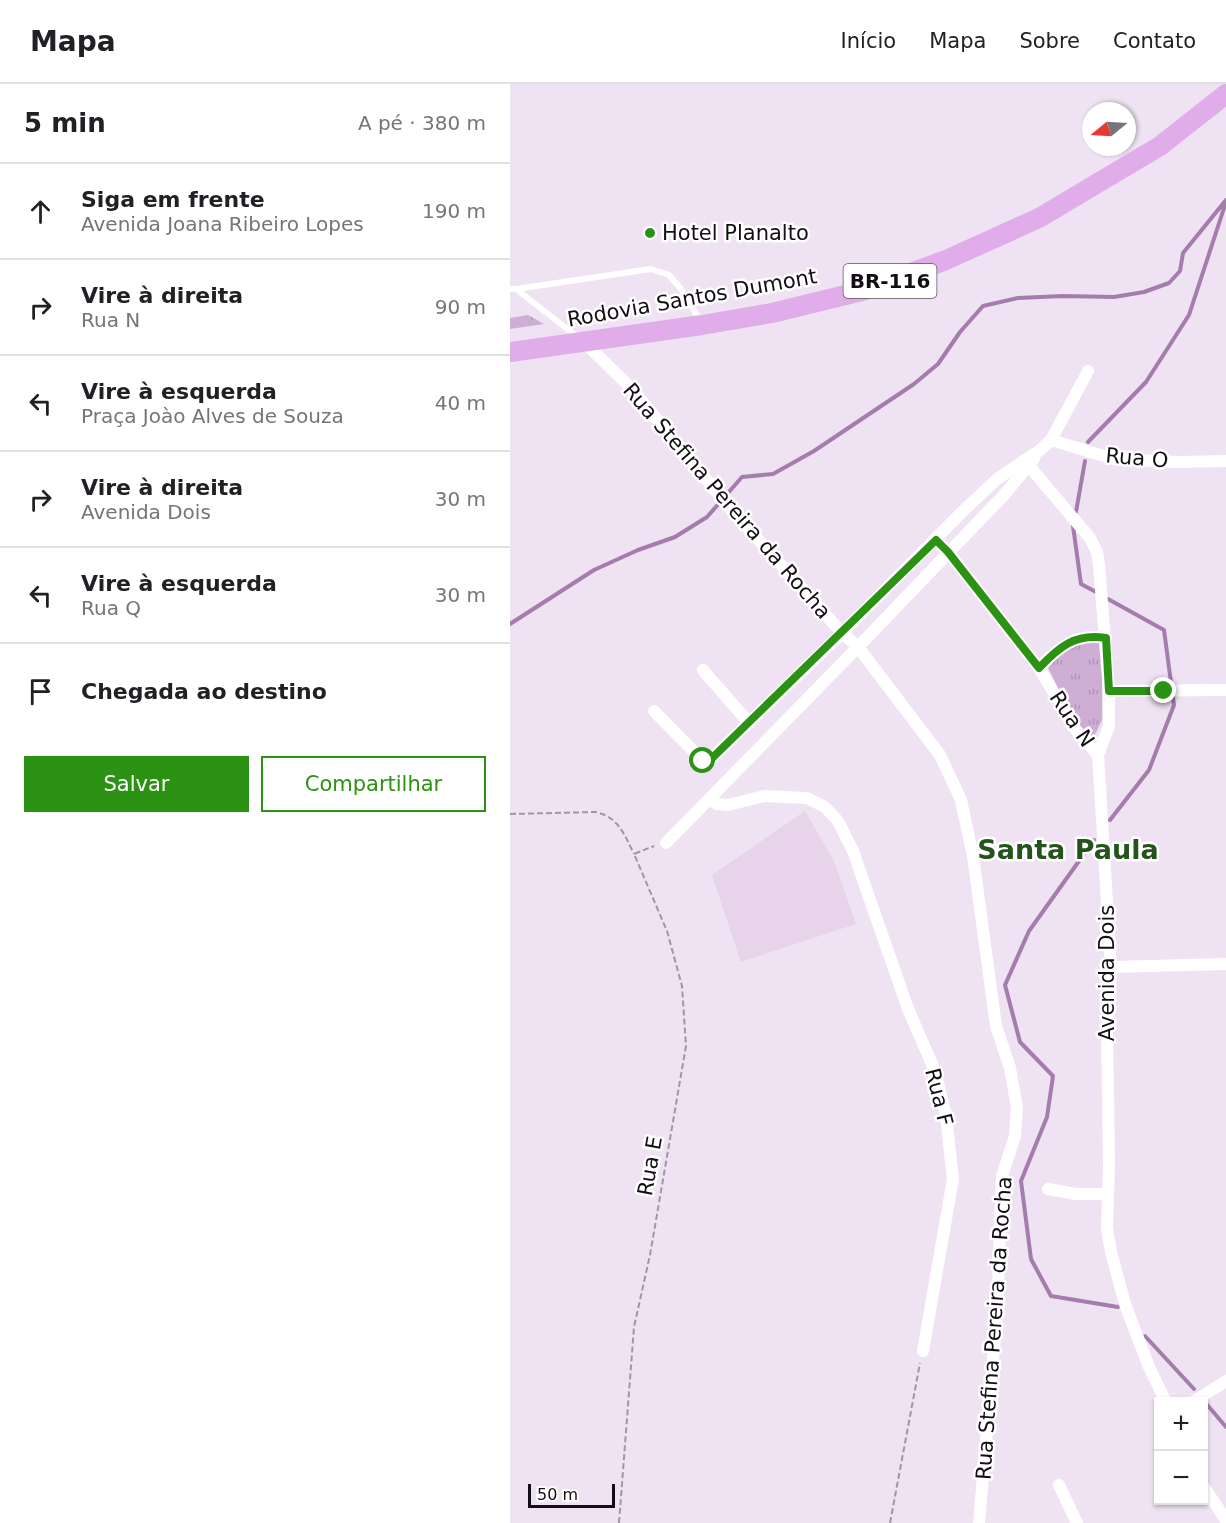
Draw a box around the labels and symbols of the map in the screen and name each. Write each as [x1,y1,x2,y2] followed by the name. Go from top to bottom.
[1082,102,1136,156] north arrow
[662,221,809,245] place label: Hotel Planalto
[643,226,657,240] marker: Hotel Planalto
[565,264,819,332] street label: Rodovia Santos Dumont
[844,264,937,298] road number: BR-116
[618,378,836,624] street label: Rua Stefina Pereira da Rocha
[1105,443,1169,473] street label: Rua O
[1150,677,1176,703] route end
[1045,686,1099,752] street label: Rua N
[689,747,715,773] route start
[977,834,1159,865] district label: Santa Paula
[1095,905,1119,1041] street label: Avenida Dois
[920,1066,958,1128] street label: Rua F
[633,1134,667,1198] street label: Rua E
[971,1175,1017,1481] street label: Rua Stefina Pereira da Rocha
[528,1481,615,1508] scale bar

